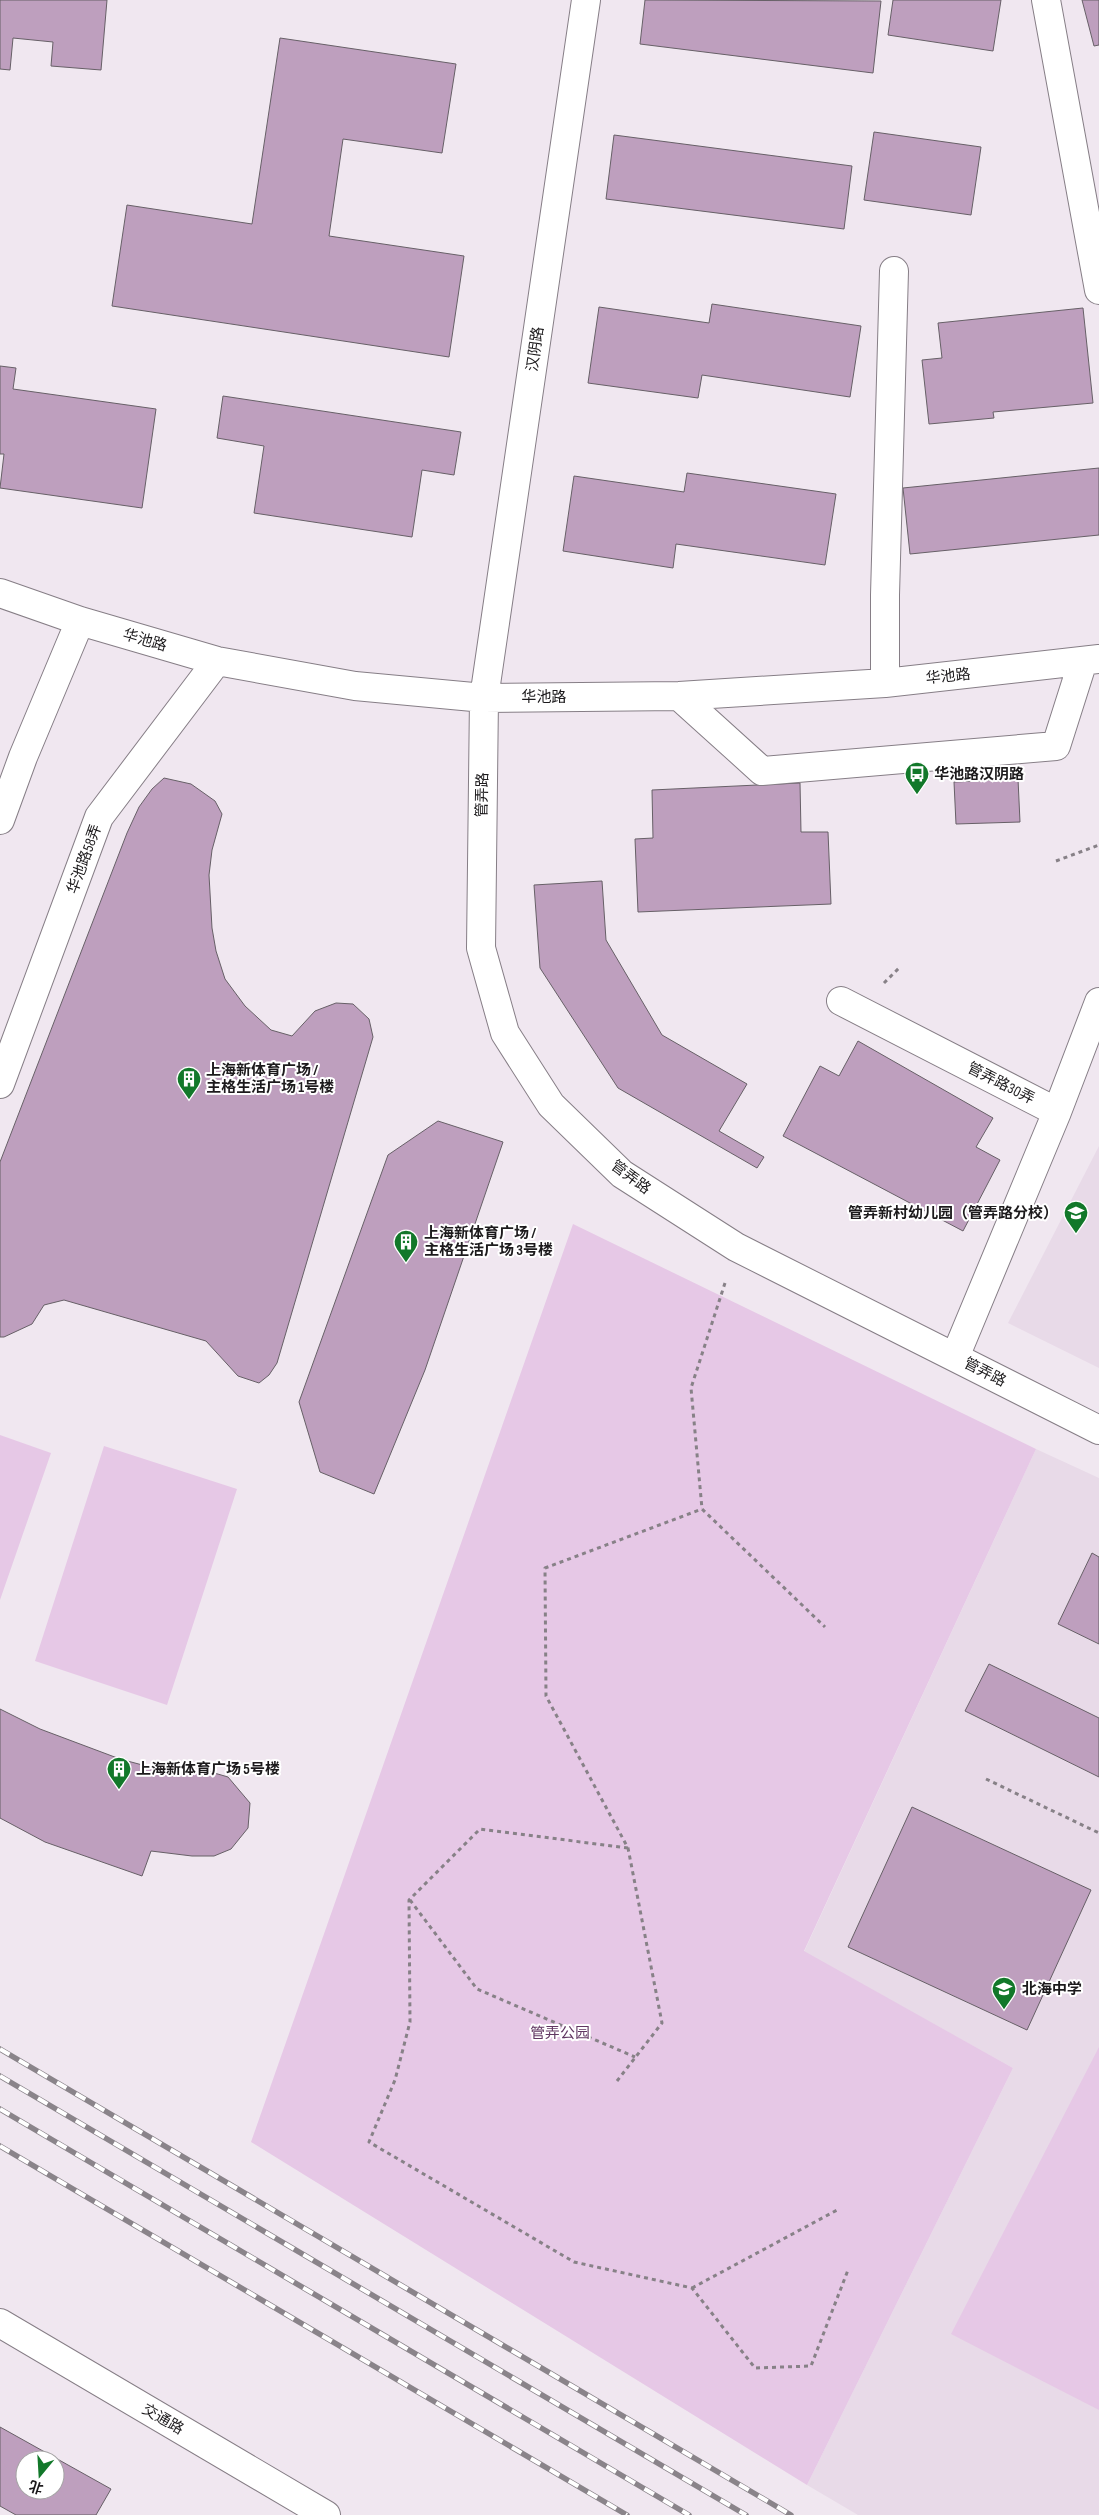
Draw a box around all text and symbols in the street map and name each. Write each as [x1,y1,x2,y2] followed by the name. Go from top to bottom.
[523,325,548,373] street label: 汉阴路
[121,625,169,656] street label: 华池路
[925,665,971,688] street label: 华池路
[521,688,567,707] street label: 华池路
[904,761,930,795] bus stop icon: 华池路汉阴路
[934,765,1024,784] place label: 华池路汉阴路
[473,772,492,818] street label: 管弄路
[63,822,106,897] street label: 华池路58弄
[964,1058,1038,1108] street label: 管弄路30弄
[206,1061,334,1097] place label: 上海新体育广场 / 主格生活广场 1号楼
[176,1066,202,1100] building icon: 上海新体育广场 / 主格生活广场 1号楼
[607,1156,654,1199] street label: 管弄路
[1063,1200,1089,1234] school or university icon: 管弄新村幼儿园（管弄路分校）
[848,1204,1058,1223] place label: 管弄新村幼儿园（管弄路分校）
[424,1224,553,1260] place label: 上海新体育广场 / 主格生活广场 3号楼
[393,1229,419,1263] building icon: 上海新体育广场 / 主格生活广场 3号楼
[960,1354,1009,1391] street label: 管弄路
[106,1756,132,1790] building icon: 上海新体育广场 5号楼
[136,1760,280,1779] place label: 上海新体育广场 5号楼
[991,1976,1017,2010] school or university icon: 北海中学
[1022,1980,1082,1999] place label: 北海中学
[530,2024,590,2043] park label: 管弄公园
[139,2400,187,2439] street label: 交通路
[15,2450,65,2500] north arrow
[27,2477,45,2497] text: 北

